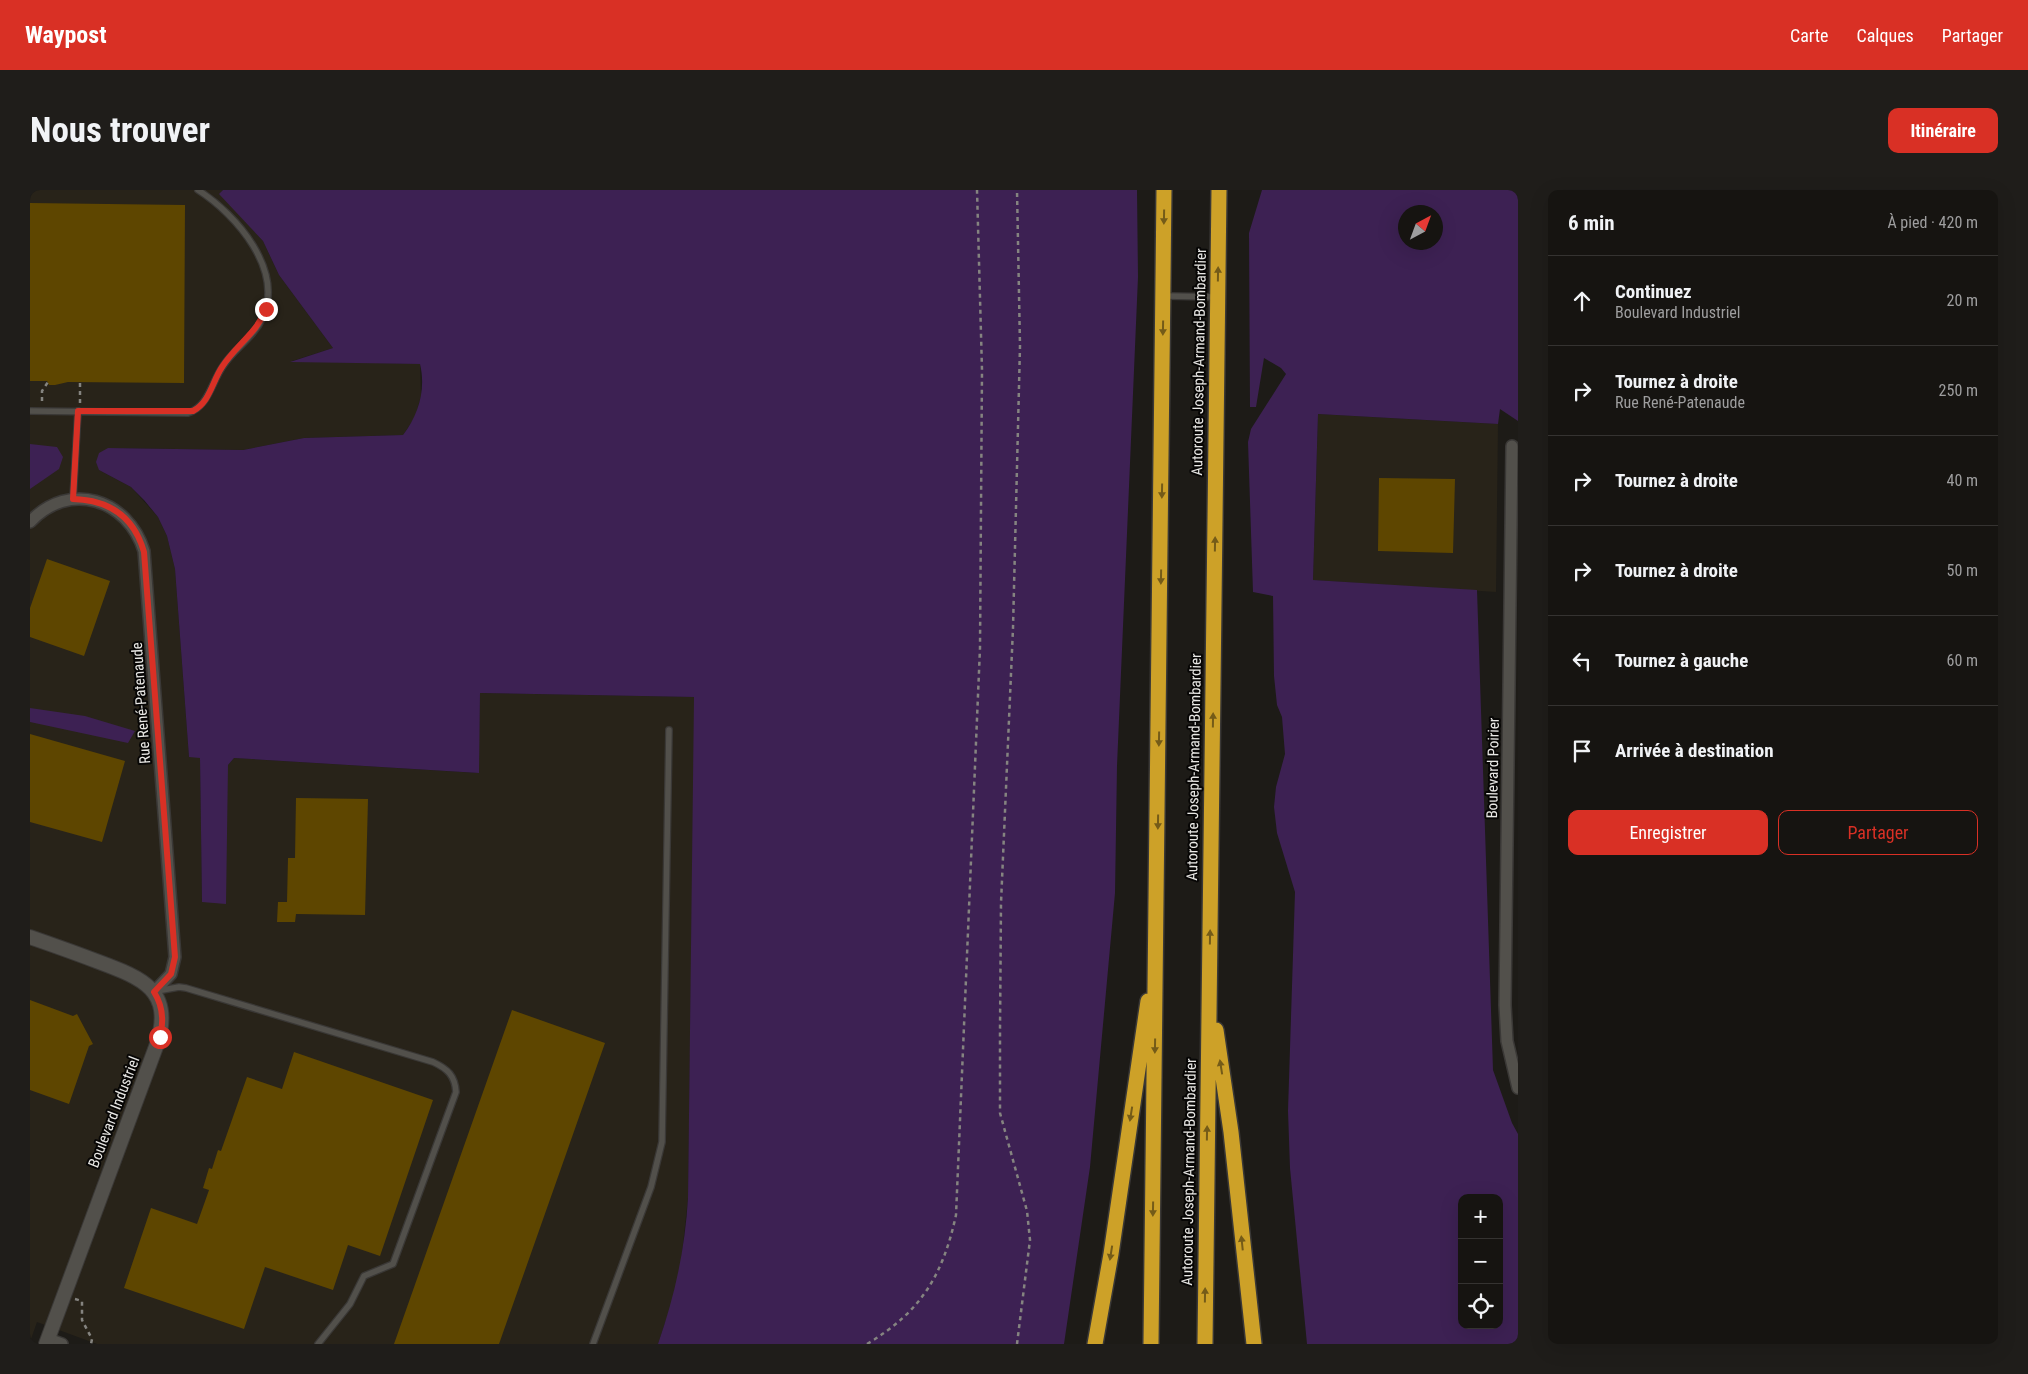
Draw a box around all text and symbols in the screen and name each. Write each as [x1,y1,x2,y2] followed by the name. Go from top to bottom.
[25,21,107,49] text: Waypost
[1790,25,1829,46] text: Carte
[1857,25,1914,46] text: Calques
[1942,25,2003,46] text: Partager
[1888,108,1998,153] button: Itinéraire
[30,110,210,151] text: Nous trouver
[1398,205,1443,250] north arrow
[1160,209,1168,225] one-way arrow
[1568,211,1615,235] text: 6 min
[1887,213,1978,232] text: À pied · 420 m
[1188,248,1210,476] street label: Autoroute Joseph-Armand-Bombardier
[1214,266,1222,282] one-way arrow
[1615,280,1692,303] text: Continuez
[1568,287,1596,315] icon: ahead
[1946,291,1978,310] text: 20 m
[255,298,278,321] route end
[1615,303,1740,322] text: Boulevard Industriel
[1159,320,1167,336] one-way arrow
[1615,370,1738,393] text: Tournez à droite
[1568,377,1596,405] icon: right
[1939,381,1978,400] text: 250 m
[1615,393,1745,412] text: Rue René-Patenaude
[1568,467,1596,495] icon: right
[1615,469,1738,492] text: Tournez à droite
[1946,471,1978,490] text: 40 m
[1158,483,1166,499] one-way arrow
[1211,536,1219,552] one-way arrow
[1568,557,1596,585] icon: right
[1615,559,1738,582] text: Tournez à droite
[1946,561,1978,580] text: 50 m
[1157,569,1165,585] one-way arrow
[128,642,154,764] street label: Rue René-Patenaude
[1568,647,1596,675] icon: left
[1615,649,1748,672] text: Tournez à gauche
[1946,651,1978,670] text: 60 m
[1183,653,1205,881] street label: Autoroute Joseph-Armand-Bombardier
[1209,712,1217,728] one-way arrow
[1483,717,1503,819] street label: Boulevard Poirier
[1155,731,1163,747] one-way arrow
[1568,737,1596,765] icon: arrive
[1615,739,1774,762] text: Arrivée à destination
[1568,810,1768,855] button: Enregistrer
[1778,810,1978,855] button: Partager
[1154,814,1162,830] one-way arrow
[1206,929,1214,945] one-way arrow
[149,1026,172,1049] route start
[1151,1039,1159,1055] one-way arrow
[85,1054,143,1170] street label: Boulevard Industriel
[1178,1058,1200,1286] street label: Autoroute Joseph-Armand-Bombardier
[1217,1058,1225,1074] one-way arrow
[1126,1107,1134,1123] one-way arrow
[1203,1125,1211,1141] one-way arrow
[1458,1194,1503,1329] map controls
[1458,1194,1503,1239] button: +
[1149,1201,1157,1217] one-way arrow
[1238,1235,1246,1251] one-way arrow
[1458,1239,1503,1284] button: −
[1107,1246,1115,1262] one-way arrow
[1458,1284,1503,1329] button: locate
[1201,1287,1209,1303] one-way arrow

